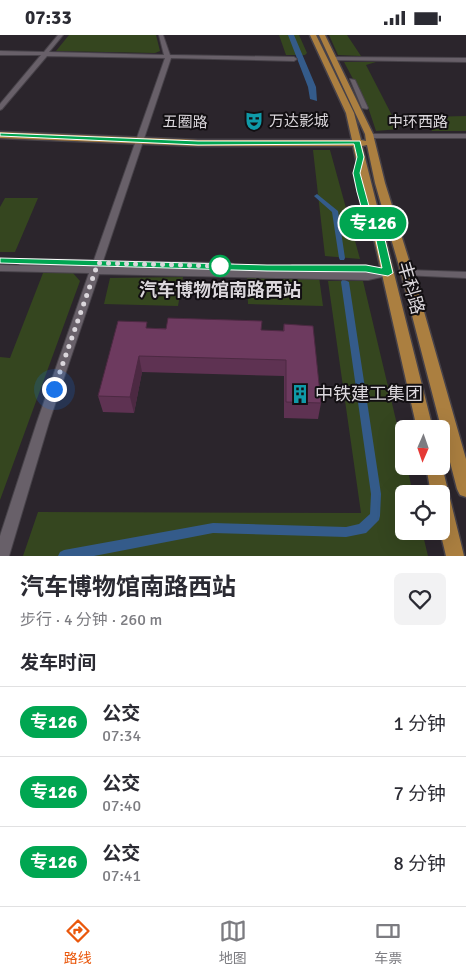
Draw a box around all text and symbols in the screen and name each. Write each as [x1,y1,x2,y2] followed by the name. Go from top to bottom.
[25,6,72,30] text: 07:33
[243,110,265,132] theatre icon: 万达影城
[269,112,329,130] place label: 万达影城
[162,113,208,131] street label: 五圈路
[388,113,448,131] street label: 中环西路
[338,207,408,239] line badge: 专126
[349,212,397,234] text: 专126
[209,255,231,277] marker: 汽车博物馆南路西站
[393,259,429,317] street label: 丰科路
[139,279,301,301] place label: 汽车博物馆南路西站
[42,377,67,402] your location
[289,383,311,405] building icon: 中铁建工集团
[315,383,423,405] place label: 中铁建工集团
[395,420,450,475] north arrow
[395,420,450,540] map controls
[395,485,450,540] button: locate
[20,572,236,602] text: 汽车博物馆南路西站
[394,573,446,625] button: heart
[20,610,162,630] text: 步行 · 4 分钟 · 260 m
[20,651,96,675] text: 发车时间
[102,702,140,726] text: 公交
[30,711,77,733] text: 专126
[394,712,446,736] text: 1 分钟
[102,726,141,746] text: 07:34
[102,772,140,796] text: 公交
[30,781,77,803] text: 专126
[394,782,446,806] text: 7 分钟
[102,796,141,816] text: 07:40
[102,842,140,866] text: 公交
[30,851,77,873] text: 专126
[394,852,446,876] text: 8 分钟
[102,866,141,886] text: 07:41
[64,917,92,967] tab: 路线
[219,917,247,967] tab: 地图
[374,917,402,967] tab: 车票

